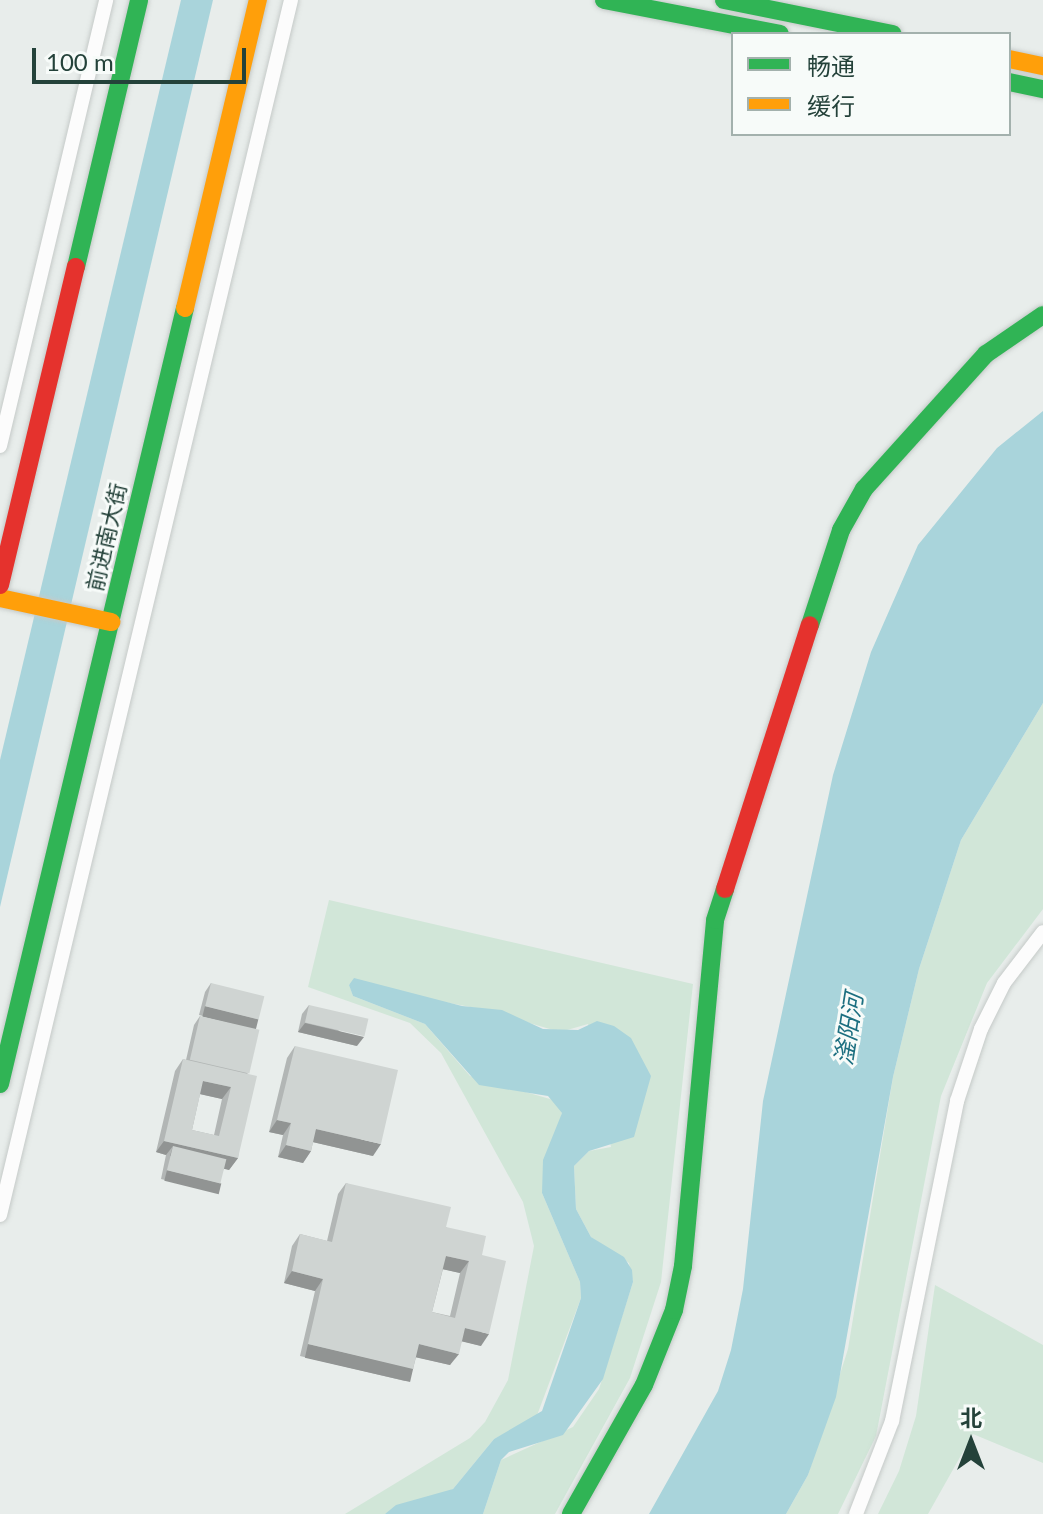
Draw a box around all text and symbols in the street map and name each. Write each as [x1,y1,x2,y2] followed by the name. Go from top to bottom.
[36,32,250,82] scale bar
[731,32,1011,136] legend
[46,47,114,76] text: 100 m
[807,51,855,80] text: 畅通
[807,91,855,120] text: 缓行
[81,480,131,594] street label: 前进南大街
[828,991,868,1067] water label: 滏阳河
[931,1402,1011,1482] north arrow
[960,1404,982,1431] text: 北

